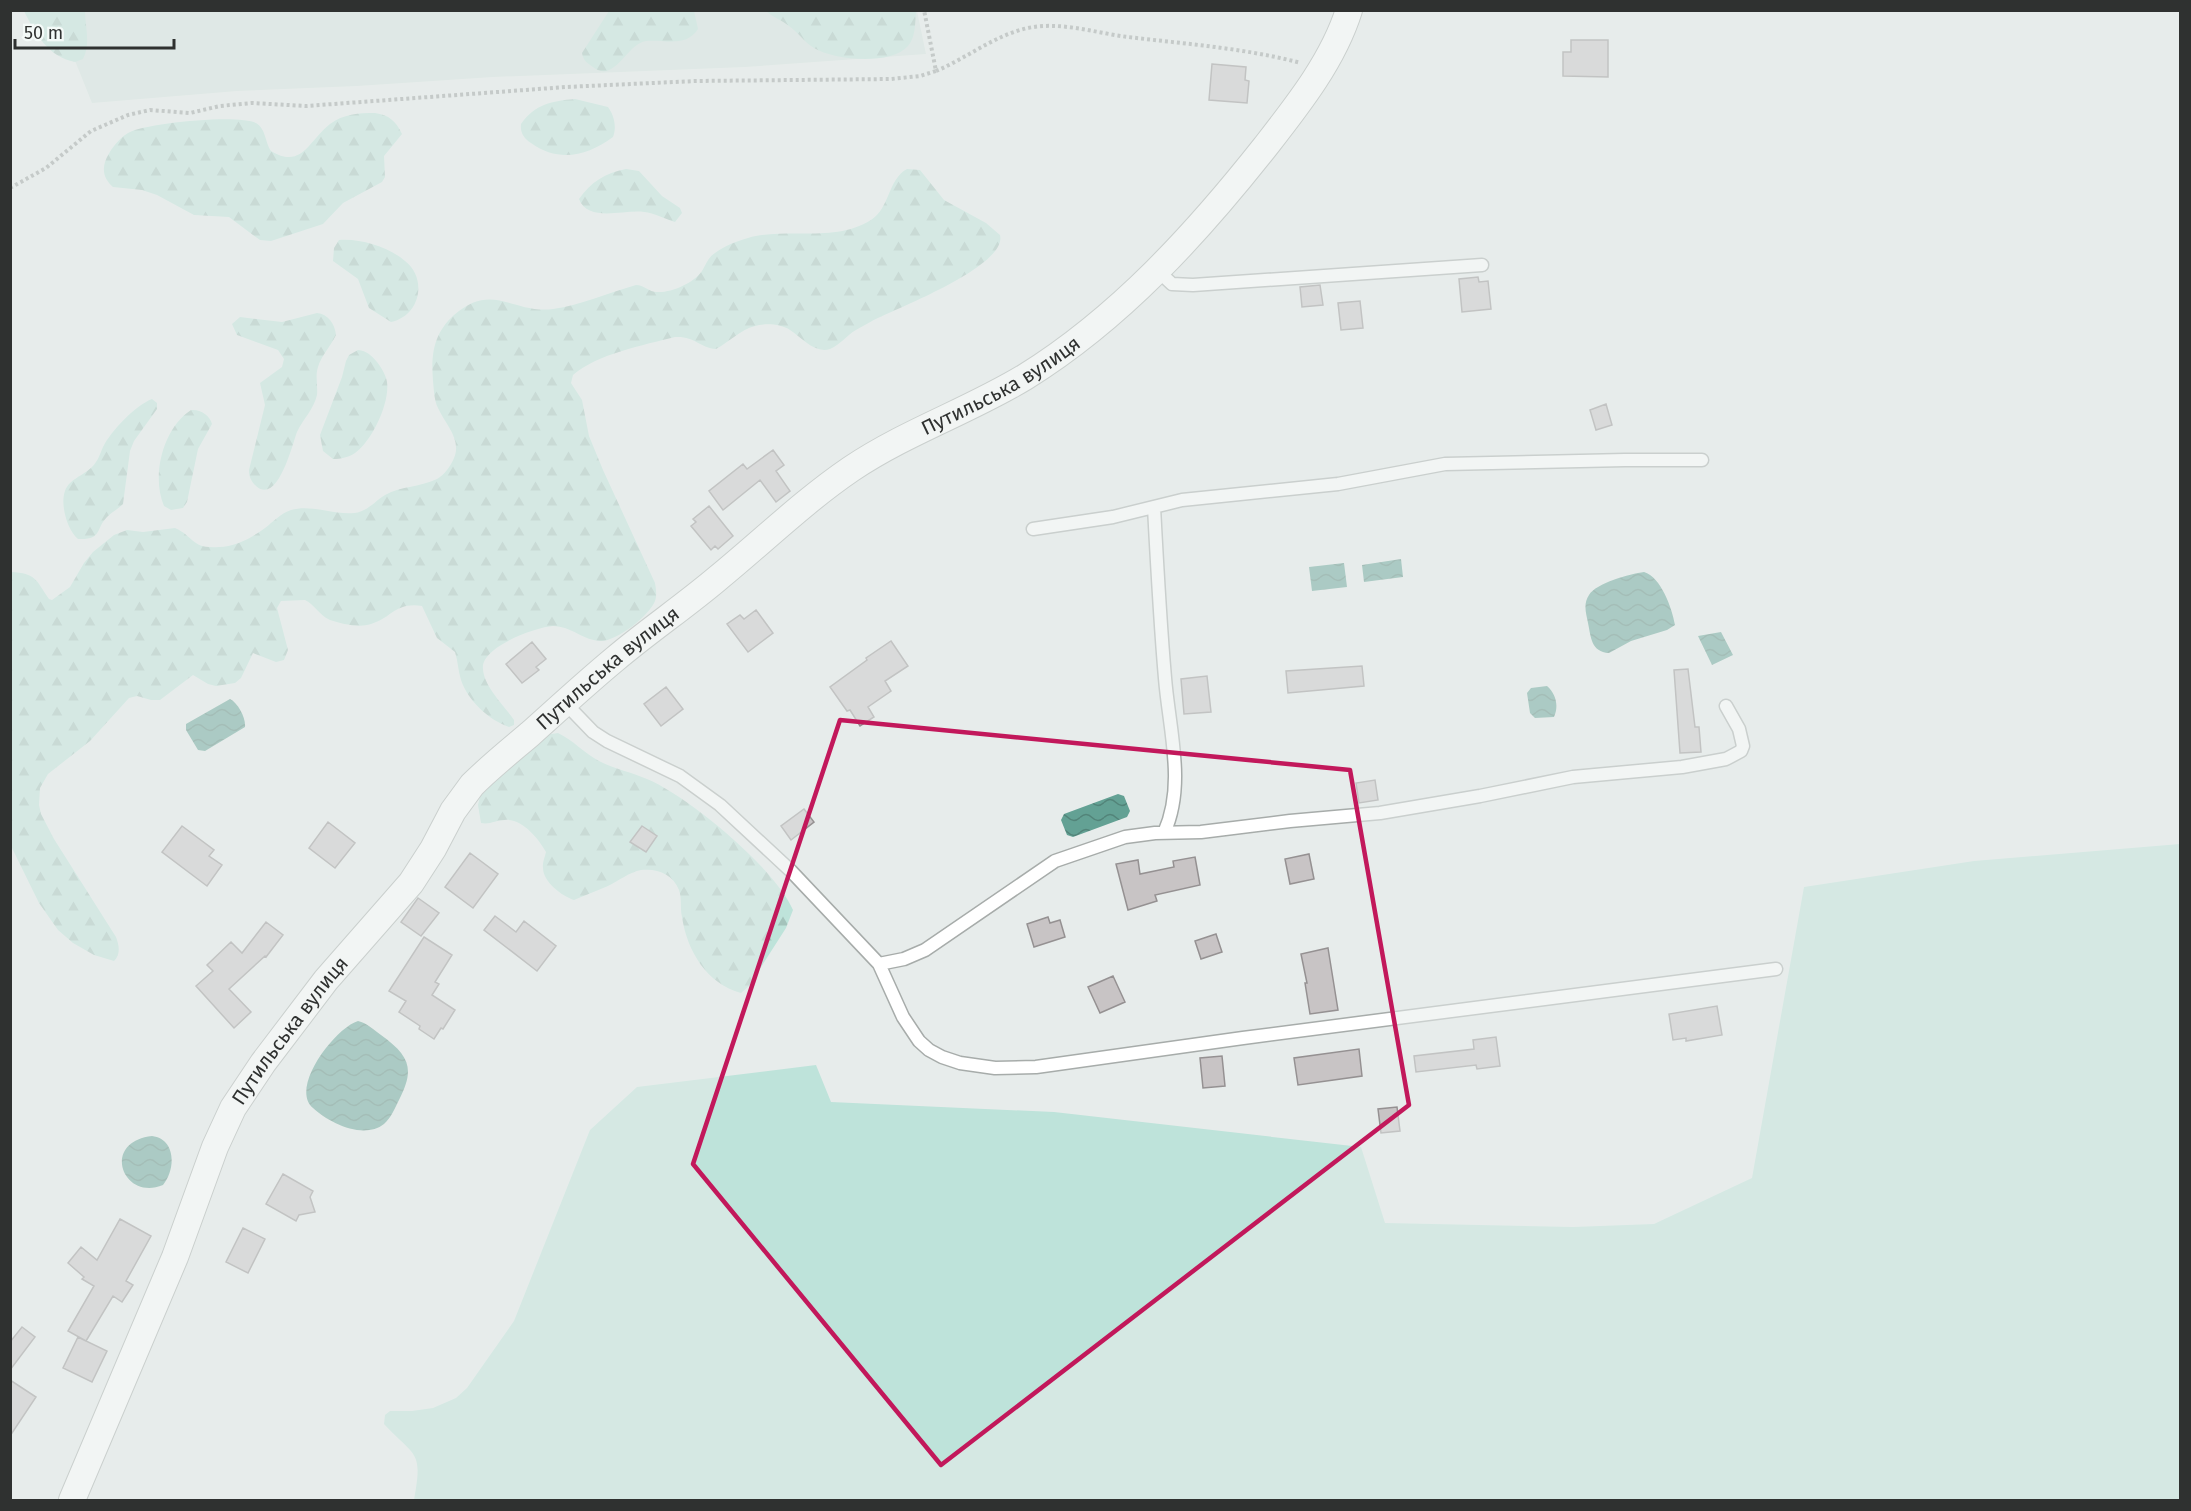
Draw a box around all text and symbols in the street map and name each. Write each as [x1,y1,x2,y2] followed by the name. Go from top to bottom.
[15,12,174,50] scale bar
[24,22,63,44] text: 50 m
[917,331,1085,440] street label: Путильська вулиця
[531,601,684,735] street label: Путильська вулиця
[227,951,353,1109] street label: Путильська вулиця

